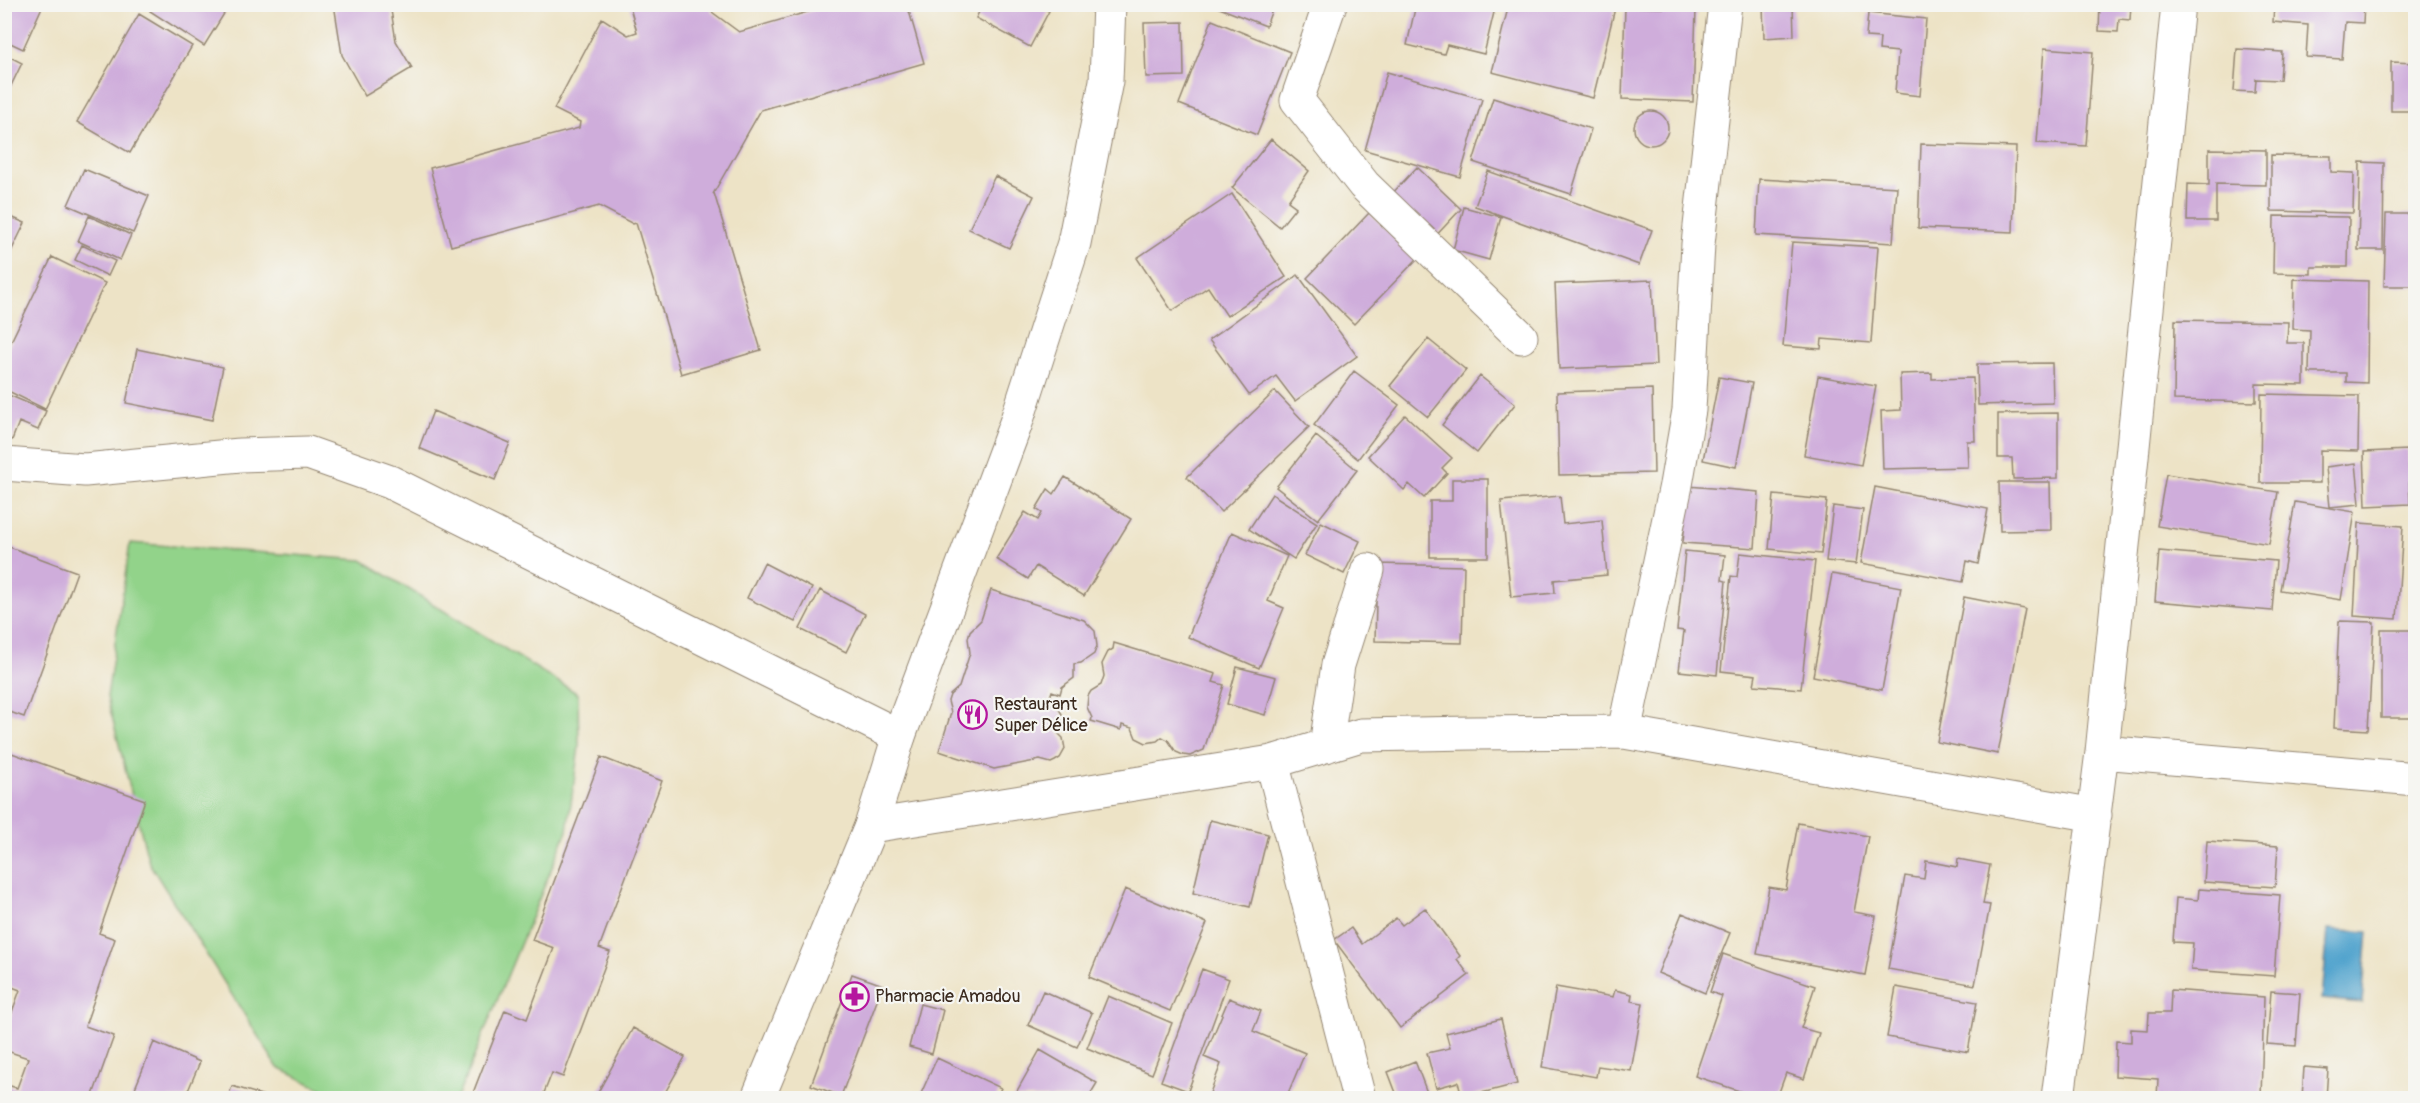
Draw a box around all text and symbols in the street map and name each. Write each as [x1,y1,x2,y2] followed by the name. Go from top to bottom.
[994,693,1088,737] place label: Restaurant Super Délice
[957,698,989,730] restaurant icon: Restaurant Super Délice
[838,980,870,1012] pharmacy icon: Pharmacie Amadou
[875,985,1021,1008] place label: Pharmacie Amadou

